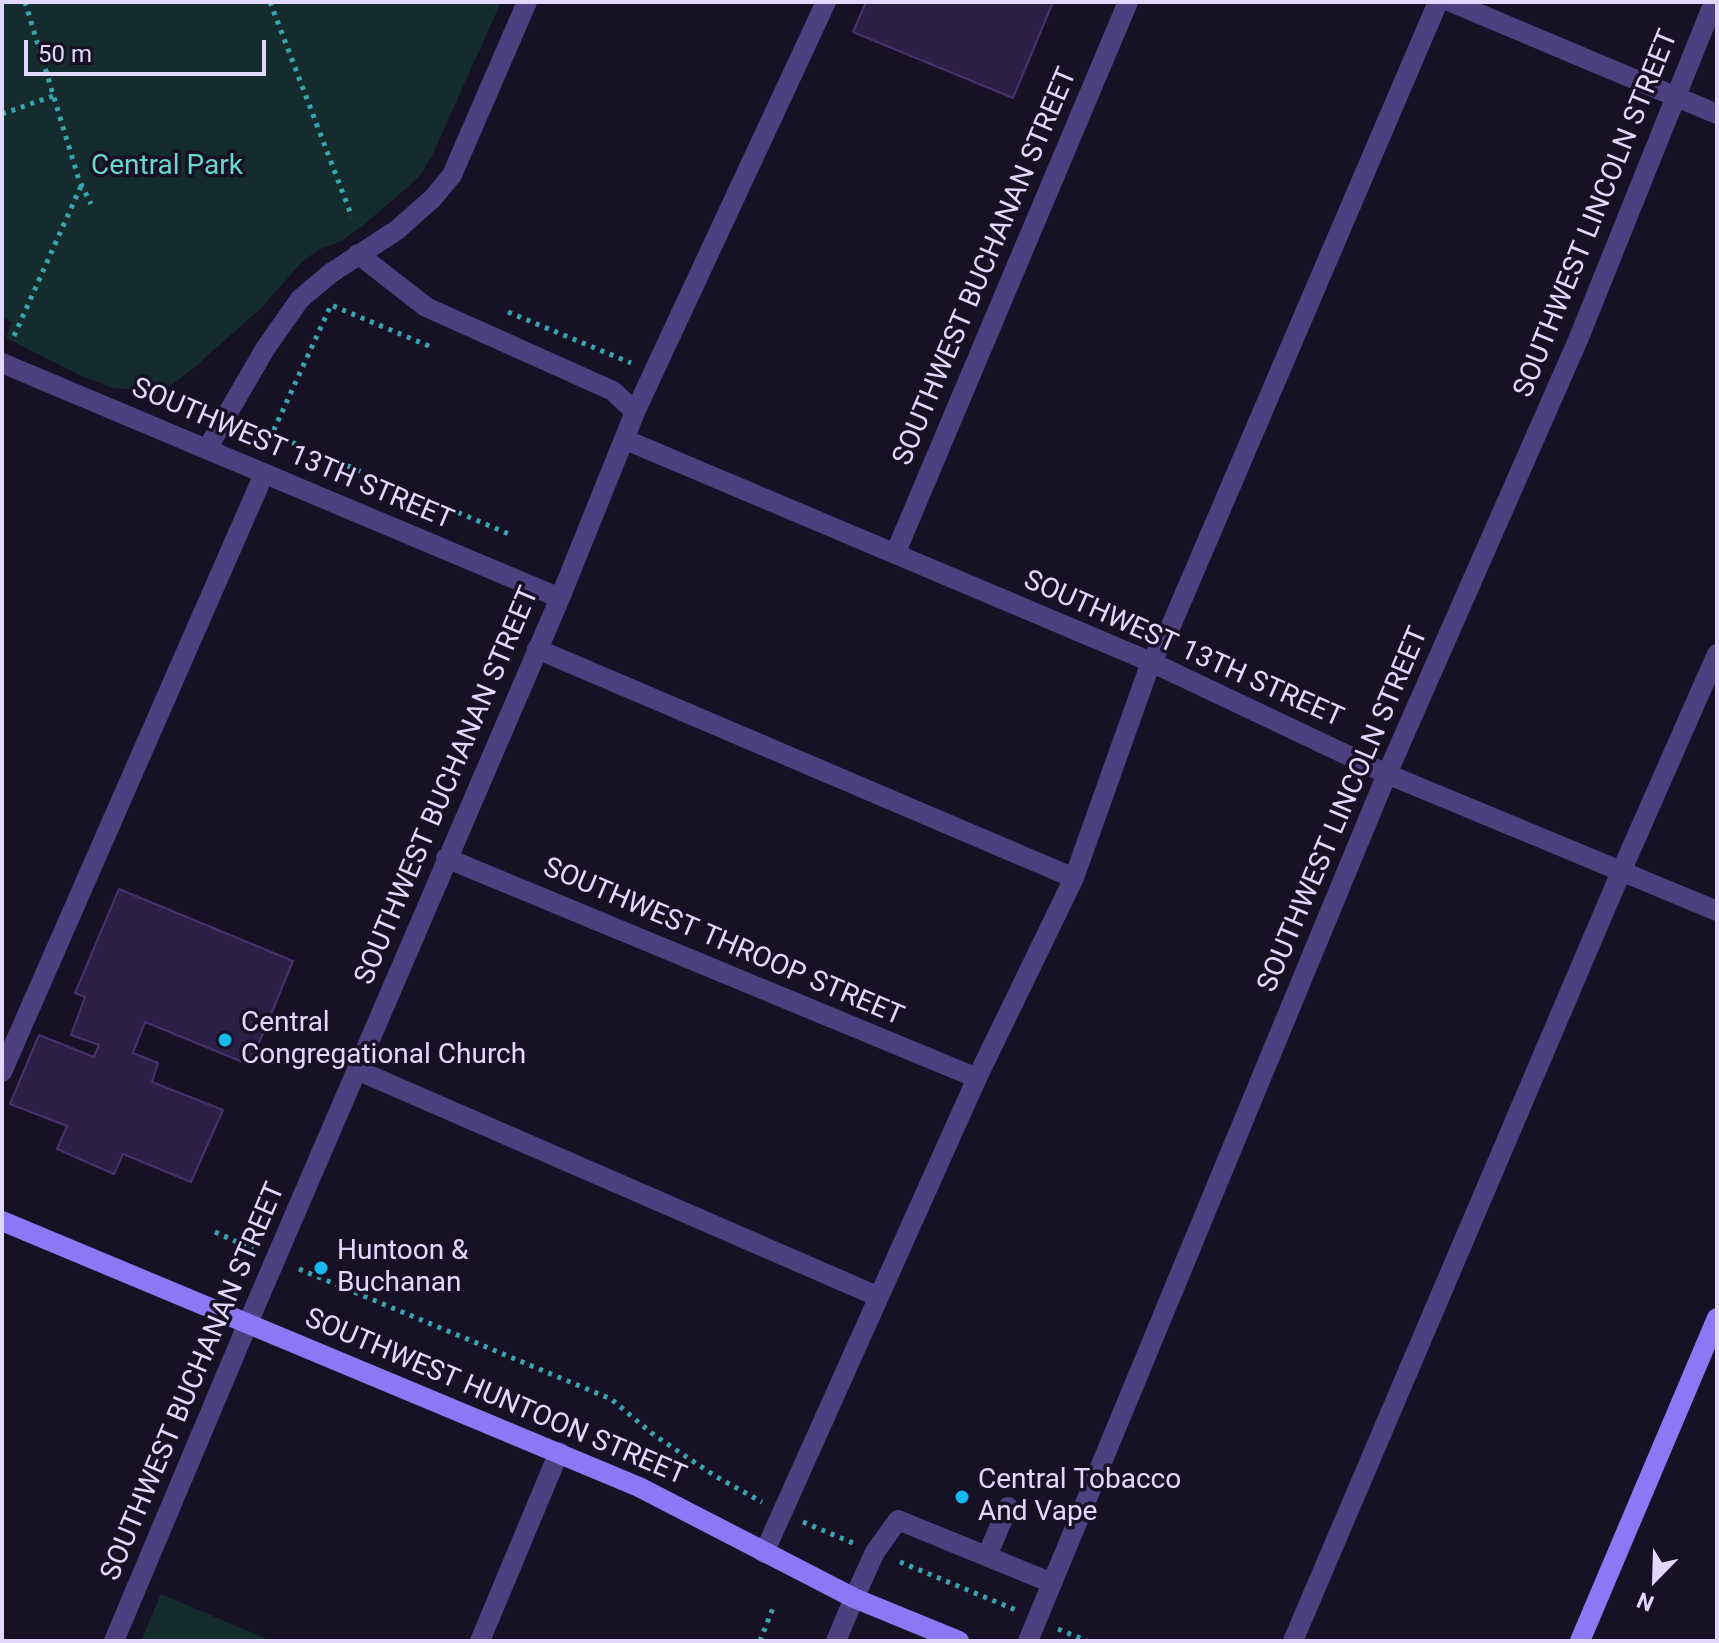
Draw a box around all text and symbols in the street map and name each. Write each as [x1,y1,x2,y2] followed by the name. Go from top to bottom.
[28,24,270,74] scale bar
[1508,25,1686,403] street label: SOUTHWEST LINCOLN STREET
[38,40,92,68] text: 50 m
[887,63,1085,471] street label: SOUTHWEST BUCHANAN STREET
[91,150,243,184] park label: Central Park
[126,372,458,538] street label: SOUTHWEST 13TH STREET
[1018,564,1348,736] street label: SOUTHWEST 13TH STREET
[349,582,547,990] street label: SOUTHWEST BUCHANAN STREET
[1252,622,1436,998] street label: SOUTHWEST LINCOLN STREET
[538,852,908,1034] street label: SOUTHWEST THROOP STREET
[241,1007,526,1073] place label: Central Congregational Church
[216,1031,234,1049] marker: Central Congregational Church
[95,1178,293,1586] street label: SOUTHWEST BUCHANAN STREET
[337,1235,469,1301] place label: Huntoon & Buchanan
[312,1259,330,1277] marker: Huntoon & Buchanan
[299,1302,691,1494] street label: SOUTHWEST HUNTOON STREET
[978,1464,1181,1530] place label: Central Tobacco And Vape
[953,1488,971,1506] marker: Central Tobacco And Vape
[1615,1539,1695,1619] north arrow
[1633,1587,1657,1616] text: N

